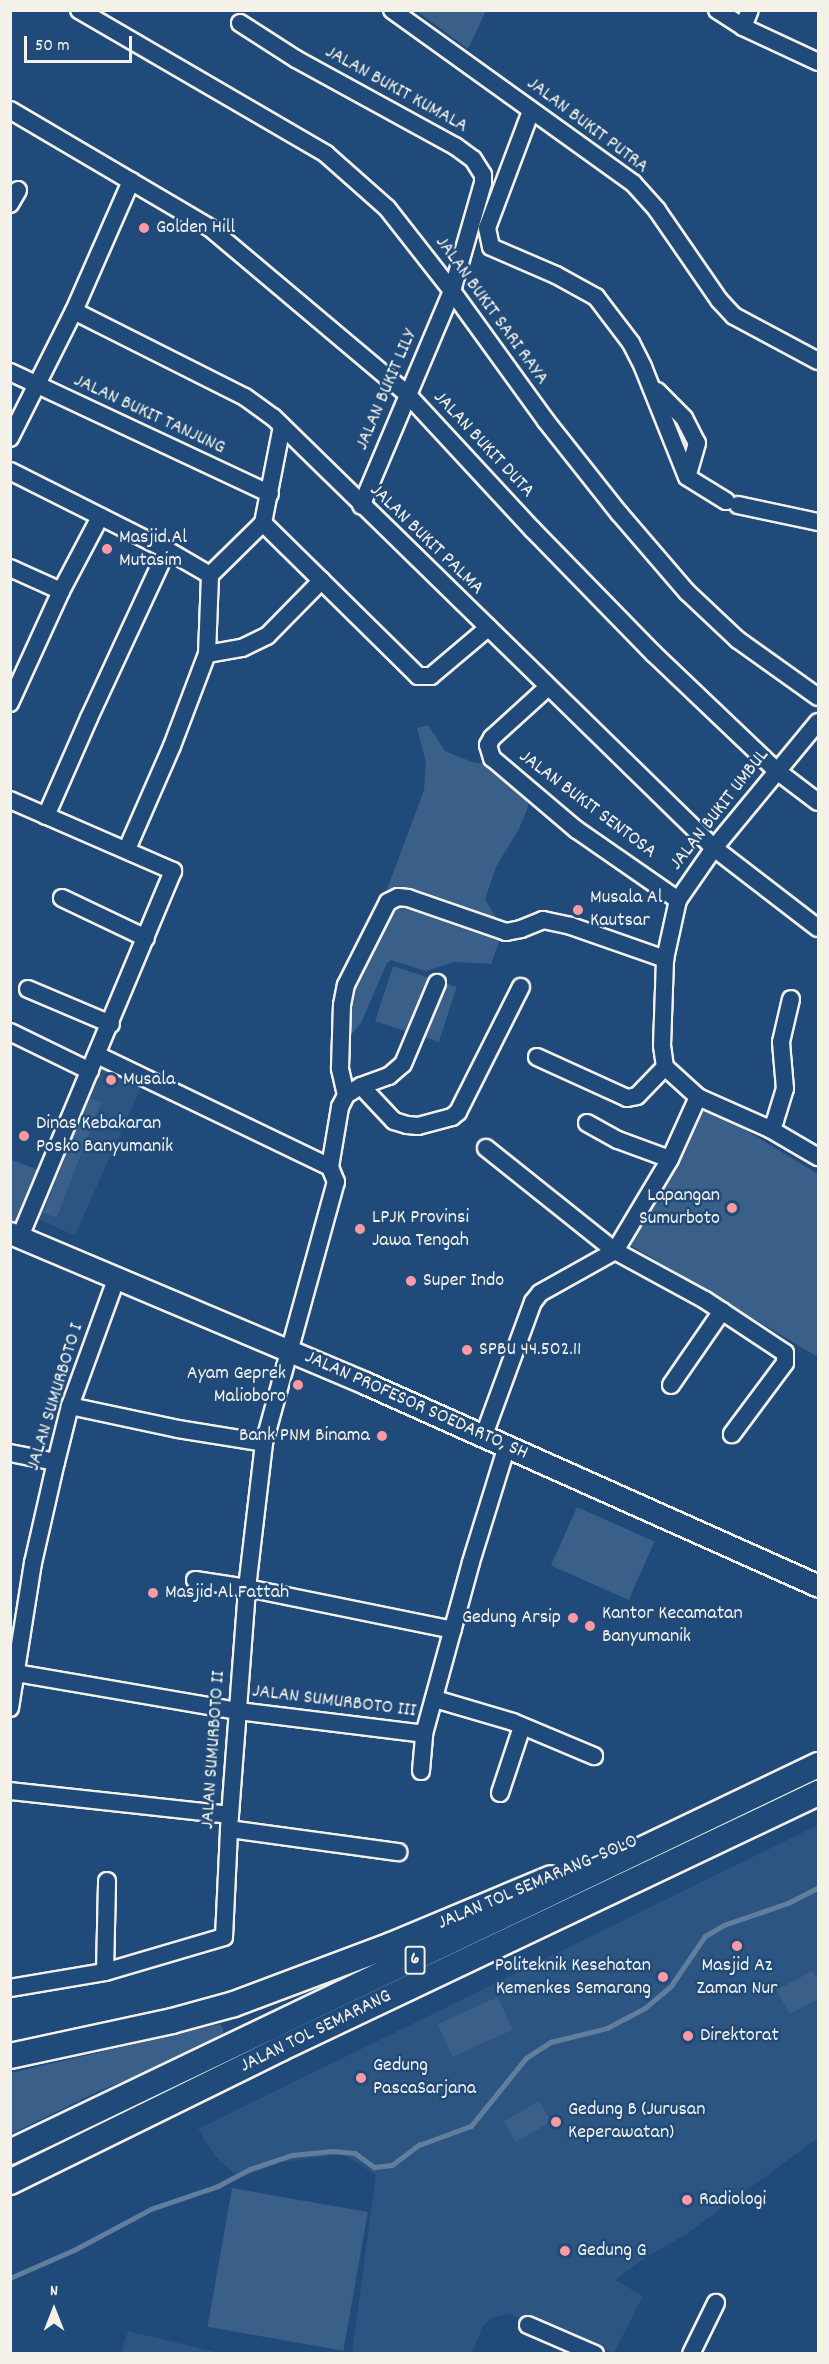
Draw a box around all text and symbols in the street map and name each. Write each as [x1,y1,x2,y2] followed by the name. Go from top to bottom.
[27,24,135,62] scale bar
[35,34,70,59] text: 50 m
[320,41,472,139] street label: JALAN BUKIT KUMALA
[521,72,653,180] street label: JALAN BUKIT PUTRA
[156,216,235,240] place label: Golden Hill
[137,221,151,235] marker: Golden Hill
[429,232,553,390] street label: JALAN BUKIT SARI RAYA
[351,326,423,454] street label: JALAN BUKIT LILY
[69,369,229,461] street label: JALAN BUKIT TANJUNG
[427,386,539,504] street label: JALAN BUKIT DUTA
[364,479,488,601] street label: JALAN BUKIT PALMA
[119,526,187,573] place label: Masjid Al Mutasim
[100,542,114,556] marker: Masjid Al Mutasim
[665,744,775,876] street label: JALAN BUKIT UMBUL
[514,745,660,865] street label: JALAN BUKIT SENTOSA
[590,886,663,933] place label: Musala Al Kautsar
[571,903,585,917] marker: Musala Al Kautsar
[123,1068,175,1092] place label: Musala
[104,1073,118,1087] marker: Musala
[36,1112,173,1159] place label: Dinas Kebakaran Posko Banyumanik
[17,1129,31,1143] marker: Dinas Kebakaran Posko Banyumanik
[639,1184,720,1231] place label: Lapangan Sumurboto
[725,1201,739,1215] marker: Lapangan Sumurboto
[372,1206,469,1253] place label: LPJK Provinsi Jawa Tengah
[353,1222,367,1236] marker: LPJK Provinsi Jawa Tengah
[423,1269,504,1293] place label: Super Indo
[404,1274,418,1288] marker: Super Indo
[22,1321,90,1473] street label: JALAN SUMURBOTO I
[479,1338,581,1362] place label: SPBU 44.502.11
[460,1343,474,1357] marker: SPBU 44.502.11
[301,1346,531,1466] street label: JALAN PROFESOR SOEDARTO, SH
[187,1362,286,1409] place label: Ayam Geprek Malioboro
[291,1378,305,1392] marker: Ayam Geprek Malioboro
[239,1424,370,1448] place label: Bank PNM Binama
[375,1429,389,1443] marker: Bank PNM Binama
[165,1581,289,1605] place label: Masjid Al Fattah
[146,1586,160,1600] marker: Masjid Al Fattah
[602,1602,743,1649] place label: Kantor Kecamatan Banyumanik
[462,1606,561,1630] place label: Gedung Arsip
[566,1611,580,1625] marker: Gedung Arsip
[583,1619,597,1633] marker: Kantor Kecamatan Banyumanik
[196,1670,232,1830] street label: JALAN SUMURBOTO II
[251,1680,417,1724] street label: JALAN SUMURBOTO III
[434,1830,642,1936] street label: JALAN TOL SEMARANG–SOLO
[730,1939,744,1953] marker: Masjid Az Zaman Nur
[404,1945,426,1975] road number: 6
[495,1954,651,2001] place label: Politeknik Kesehatan Kemenkes Semarang
[696,1955,778,2002] place label: Masjid Az Zaman Nur
[656,1970,670,1984] marker: Politeknik Kesehatan Kemenkes Semarang
[237,1985,395,2079] street label: JALAN TOL SEMARANG
[700,2024,779,2048] place label: Direktorat
[681,2029,695,2043] marker: Direktorat
[373,2054,476,2101] place label: Gedung PascaSarjana
[354,2071,368,2085] marker: Gedung PascaSarjana
[568,2098,705,2145] place label: Gedung B (Jurusan Keperawatan)
[549,2115,563,2129] marker: Gedung B (Jurusan Keperawatan)
[699,2188,766,2212] place label: Radiologi
[680,2193,694,2207] marker: Radiologi
[577,2239,647,2263] place label: Gedung G
[558,2244,572,2258] marker: Gedung G
[24,2280,84,2340] north arrow
[50,2280,58,2303] text: N

